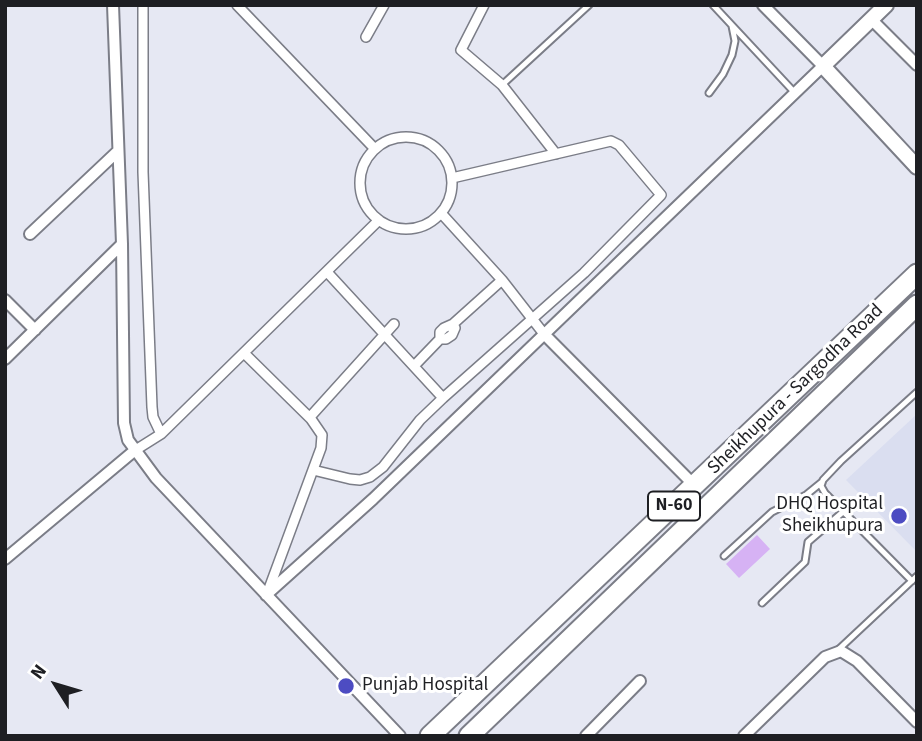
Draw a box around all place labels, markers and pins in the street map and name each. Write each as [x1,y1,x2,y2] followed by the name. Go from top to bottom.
[776,494,883,538] place label: DHQ Hospital Sheikhupura
[889,506,909,526] marker: DHQ Hospital Sheikhupura
[362,675,488,697] place label: Punjab Hospital
[336,676,356,696] marker: Punjab Hospital

